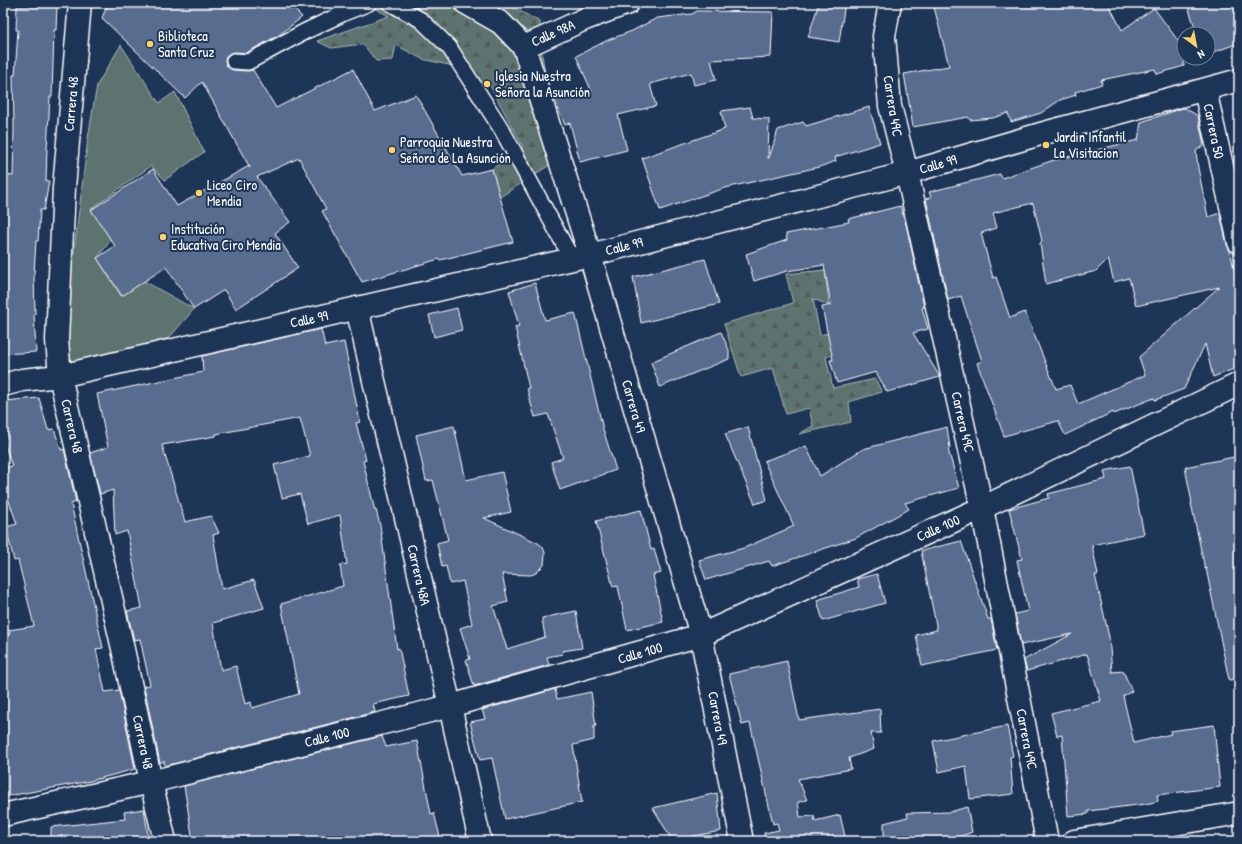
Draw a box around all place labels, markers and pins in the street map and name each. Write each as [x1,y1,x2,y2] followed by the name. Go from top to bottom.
[158,26,214,61] place label: Biblioteca Santa Cruz
[145,39,155,49] marker: Biblioteca Santa Cruz
[495,66,590,101] place label: Iglesia Nuestra Señora la Asunción
[482,79,492,89] marker: Iglesia Nuestra Señora la Asunción
[1054,127,1127,162] place label: Jardin Infantil La Visitacion
[400,132,511,167] place label: Parroquia Nuestra Señora de La Asunción
[1041,140,1051,150] marker: Jardin Infantil La Visitacion
[387,145,397,155] marker: Parroquia Nuestra Señora de La Asunción
[207,175,257,210] place label: Liceo Ciro Mendia
[194,188,204,198] marker: Liceo Ciro Mendia
[171,219,281,254] place label: Institución Educativa Ciro Mendia
[158,232,168,242] marker: Institución Educativa Ciro Mendia

